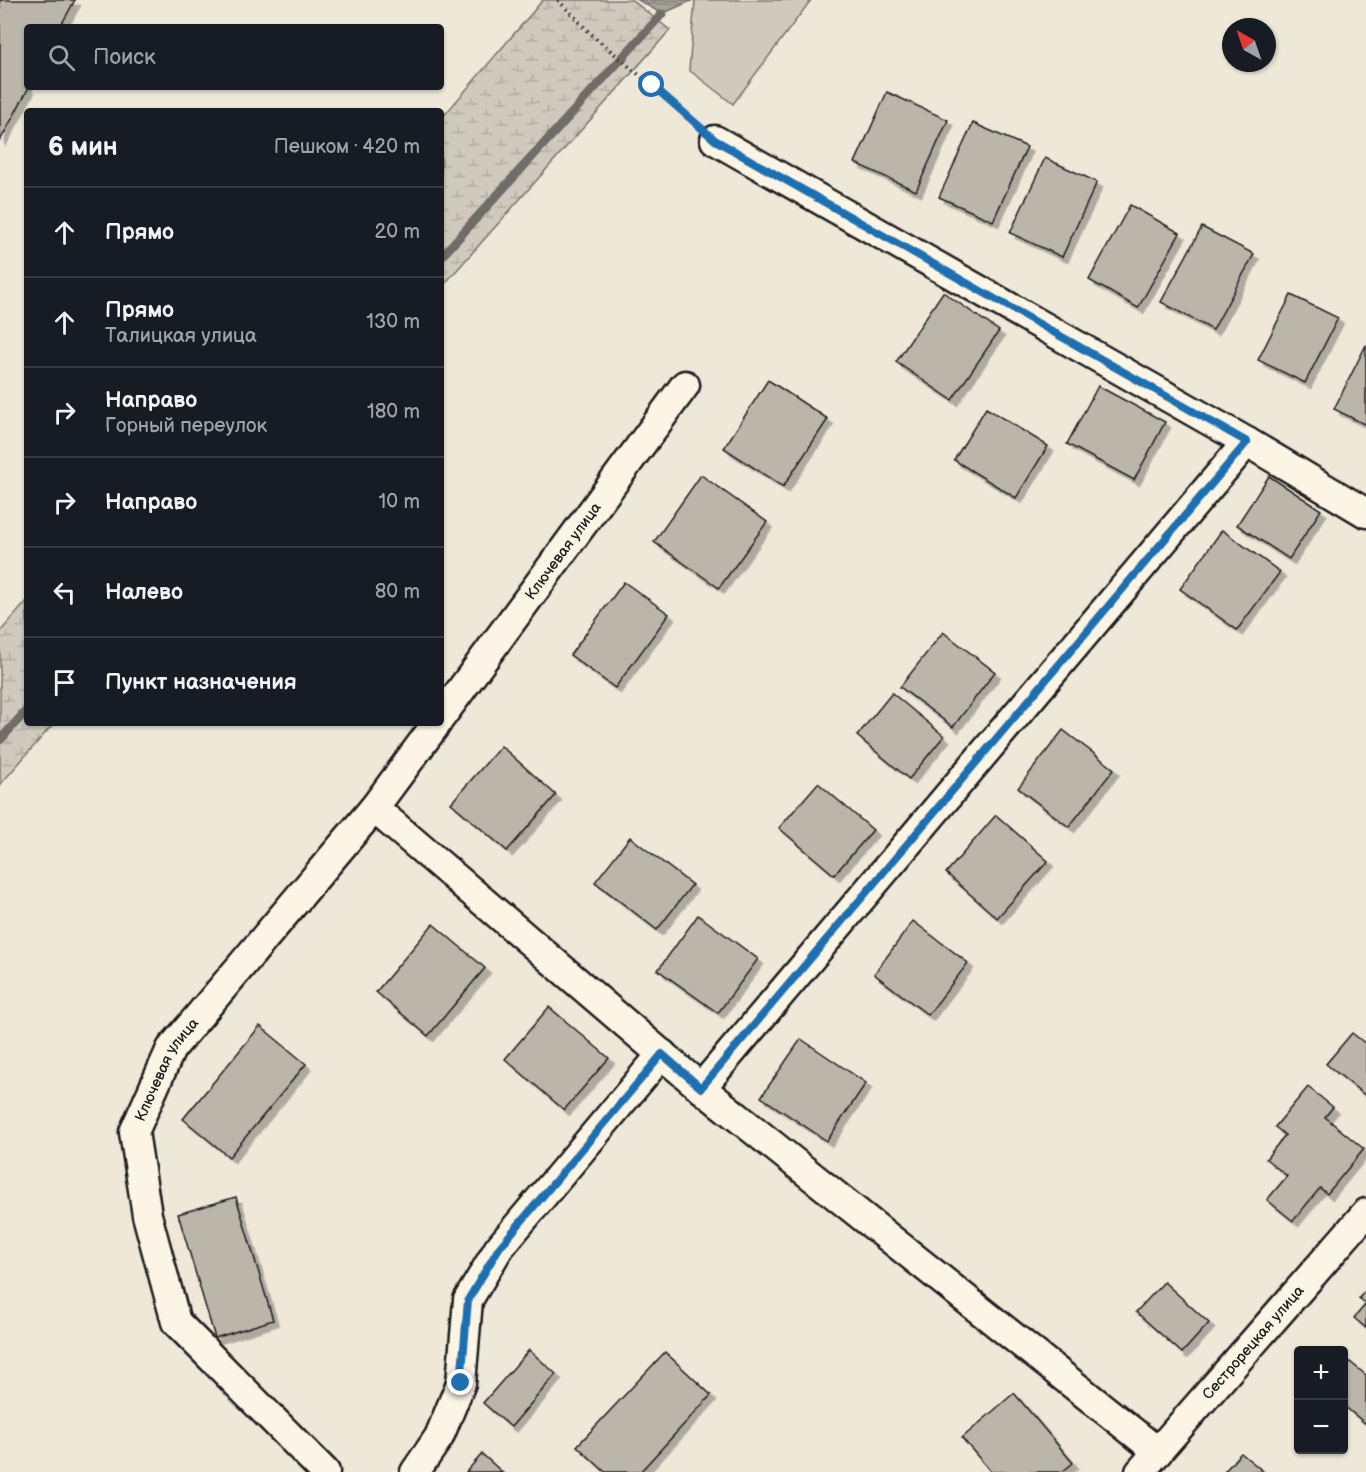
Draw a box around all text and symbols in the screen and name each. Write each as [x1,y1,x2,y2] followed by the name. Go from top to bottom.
[1222,18,1276,72] north arrow
[24,24,444,90] search box
[45,41,78,74] icon: search
[93,44,156,71] text: Поиск
[638,71,664,97] route start
[48,132,118,163] text: 6 мин
[274,135,420,159] text: Пешком · 420 m
[48,216,81,249] icon: ahead
[105,219,174,246] text: Прямо
[375,220,420,244] text: 20 m
[105,297,174,324] text: Прямо
[48,306,81,339] icon: ahead
[366,310,420,334] text: 130 m
[105,324,257,348] text: Талицкая улица
[105,387,197,414] text: Направо
[48,396,81,429] icon: right
[367,400,420,424] text: 180 m
[105,414,267,438] text: Горный переулок
[48,486,81,519] icon: right
[105,489,197,516] text: Направо
[379,490,420,514] text: 10 m
[521,499,606,604] street label: Ключевая улица
[48,576,81,609] icon: left
[105,579,183,606] text: Налево
[375,580,420,604] text: 80 m
[48,666,81,699] icon: arrive
[105,669,297,696] text: Пункт назначения
[131,1014,203,1125] street label: Ключевая улица
[1199,1282,1309,1404] street label: Сестрорецкая улица
[1294,1346,1348,1454] map controls
[1294,1346,1348,1400] button: +
[447,1369,473,1395] route end
[1294,1400,1348,1454] button: −

